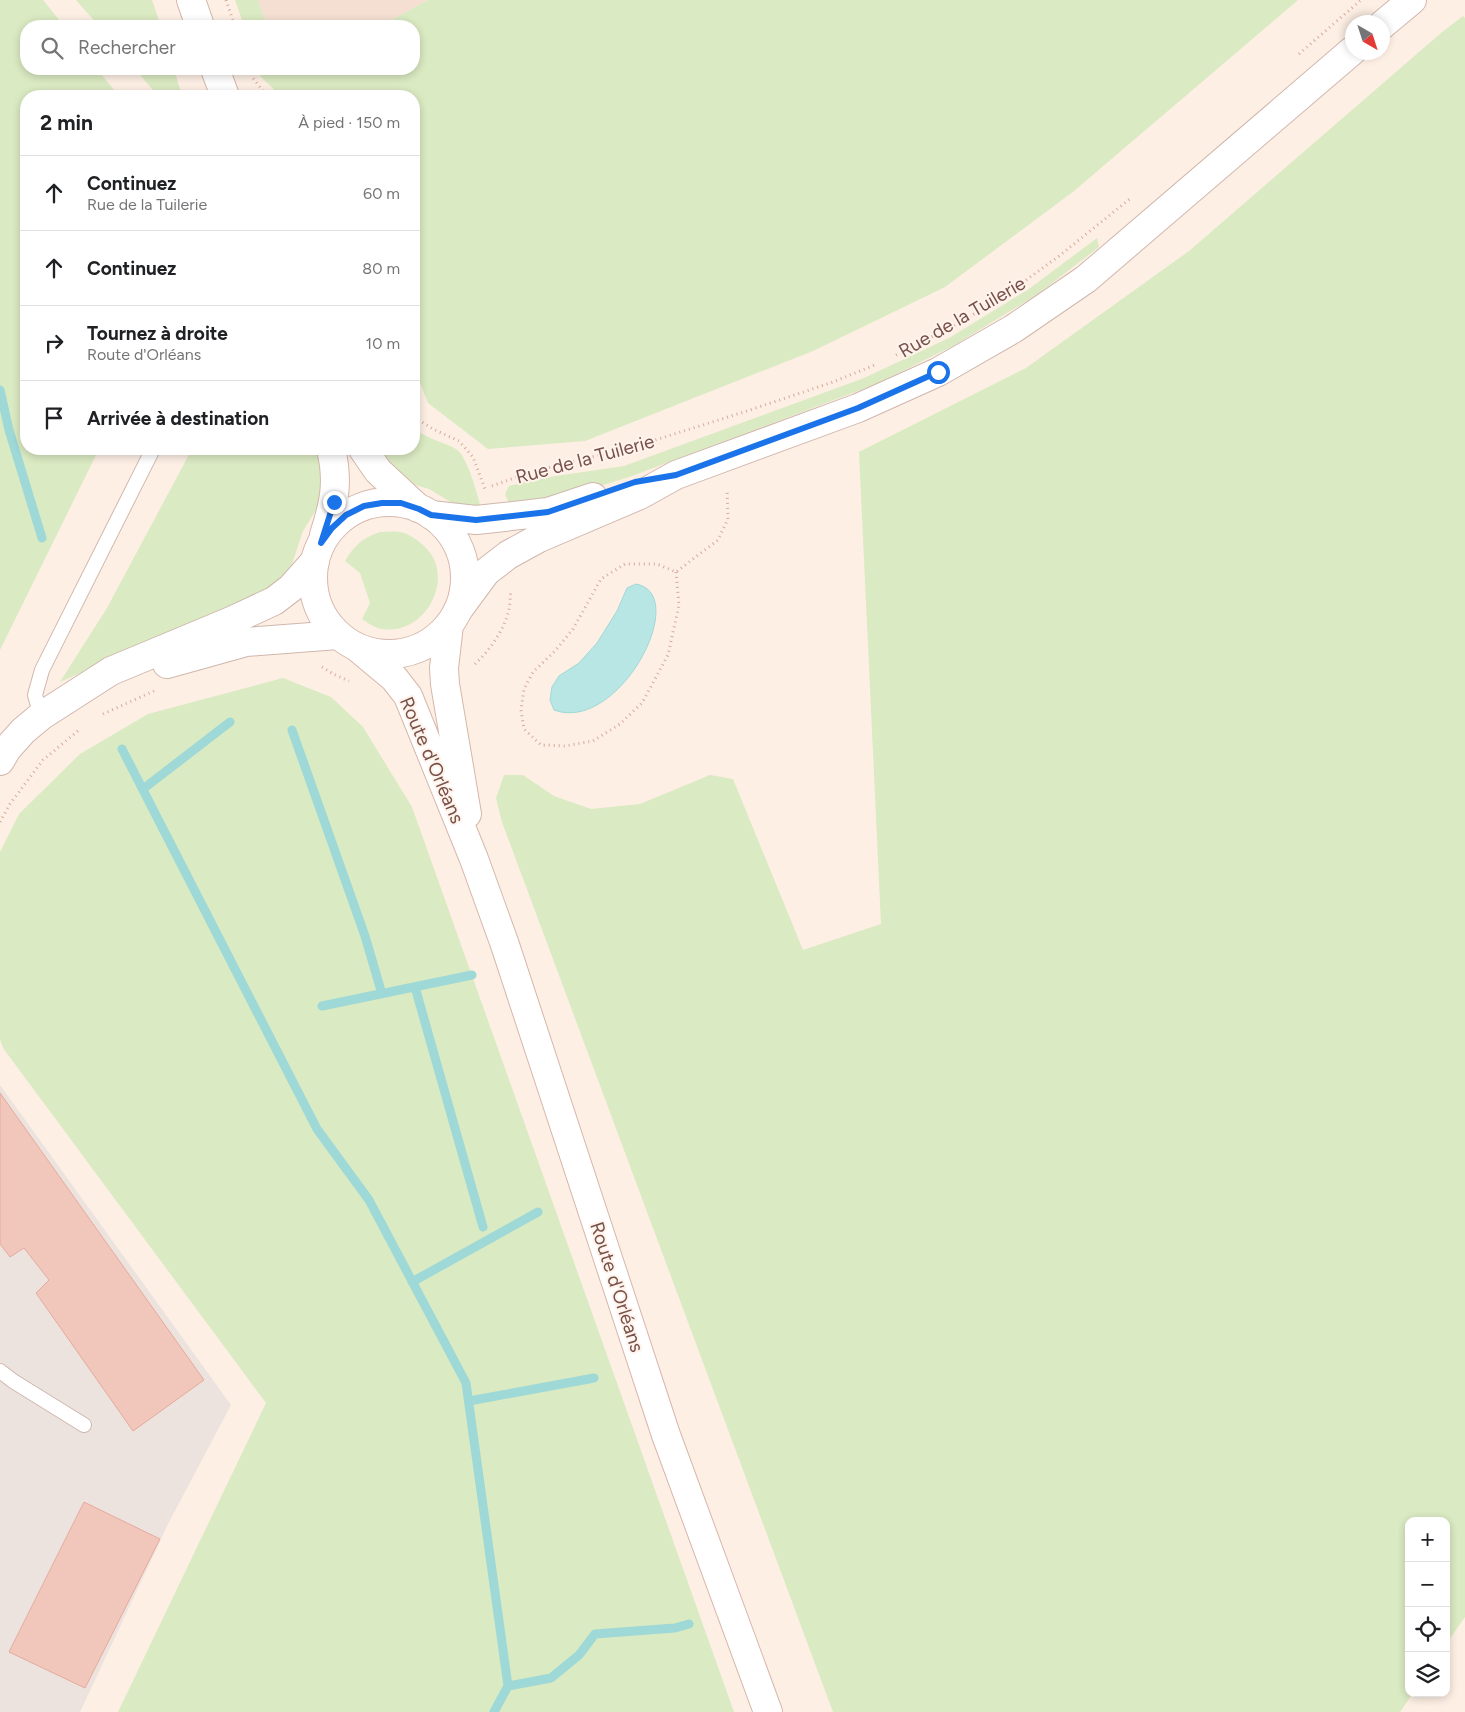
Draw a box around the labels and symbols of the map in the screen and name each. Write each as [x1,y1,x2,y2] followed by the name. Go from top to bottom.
[1345,15,1390,60] north arrow
[894,271,1030,363] street label: Rue de la Tuilerie
[927,361,950,384] route start
[513,429,657,489] street label: Rue de la Tuilerie
[323,491,346,514] route end
[395,693,469,827] street label: Route d'Orléans
[585,1219,649,1355] street label: Route d'Orléans

